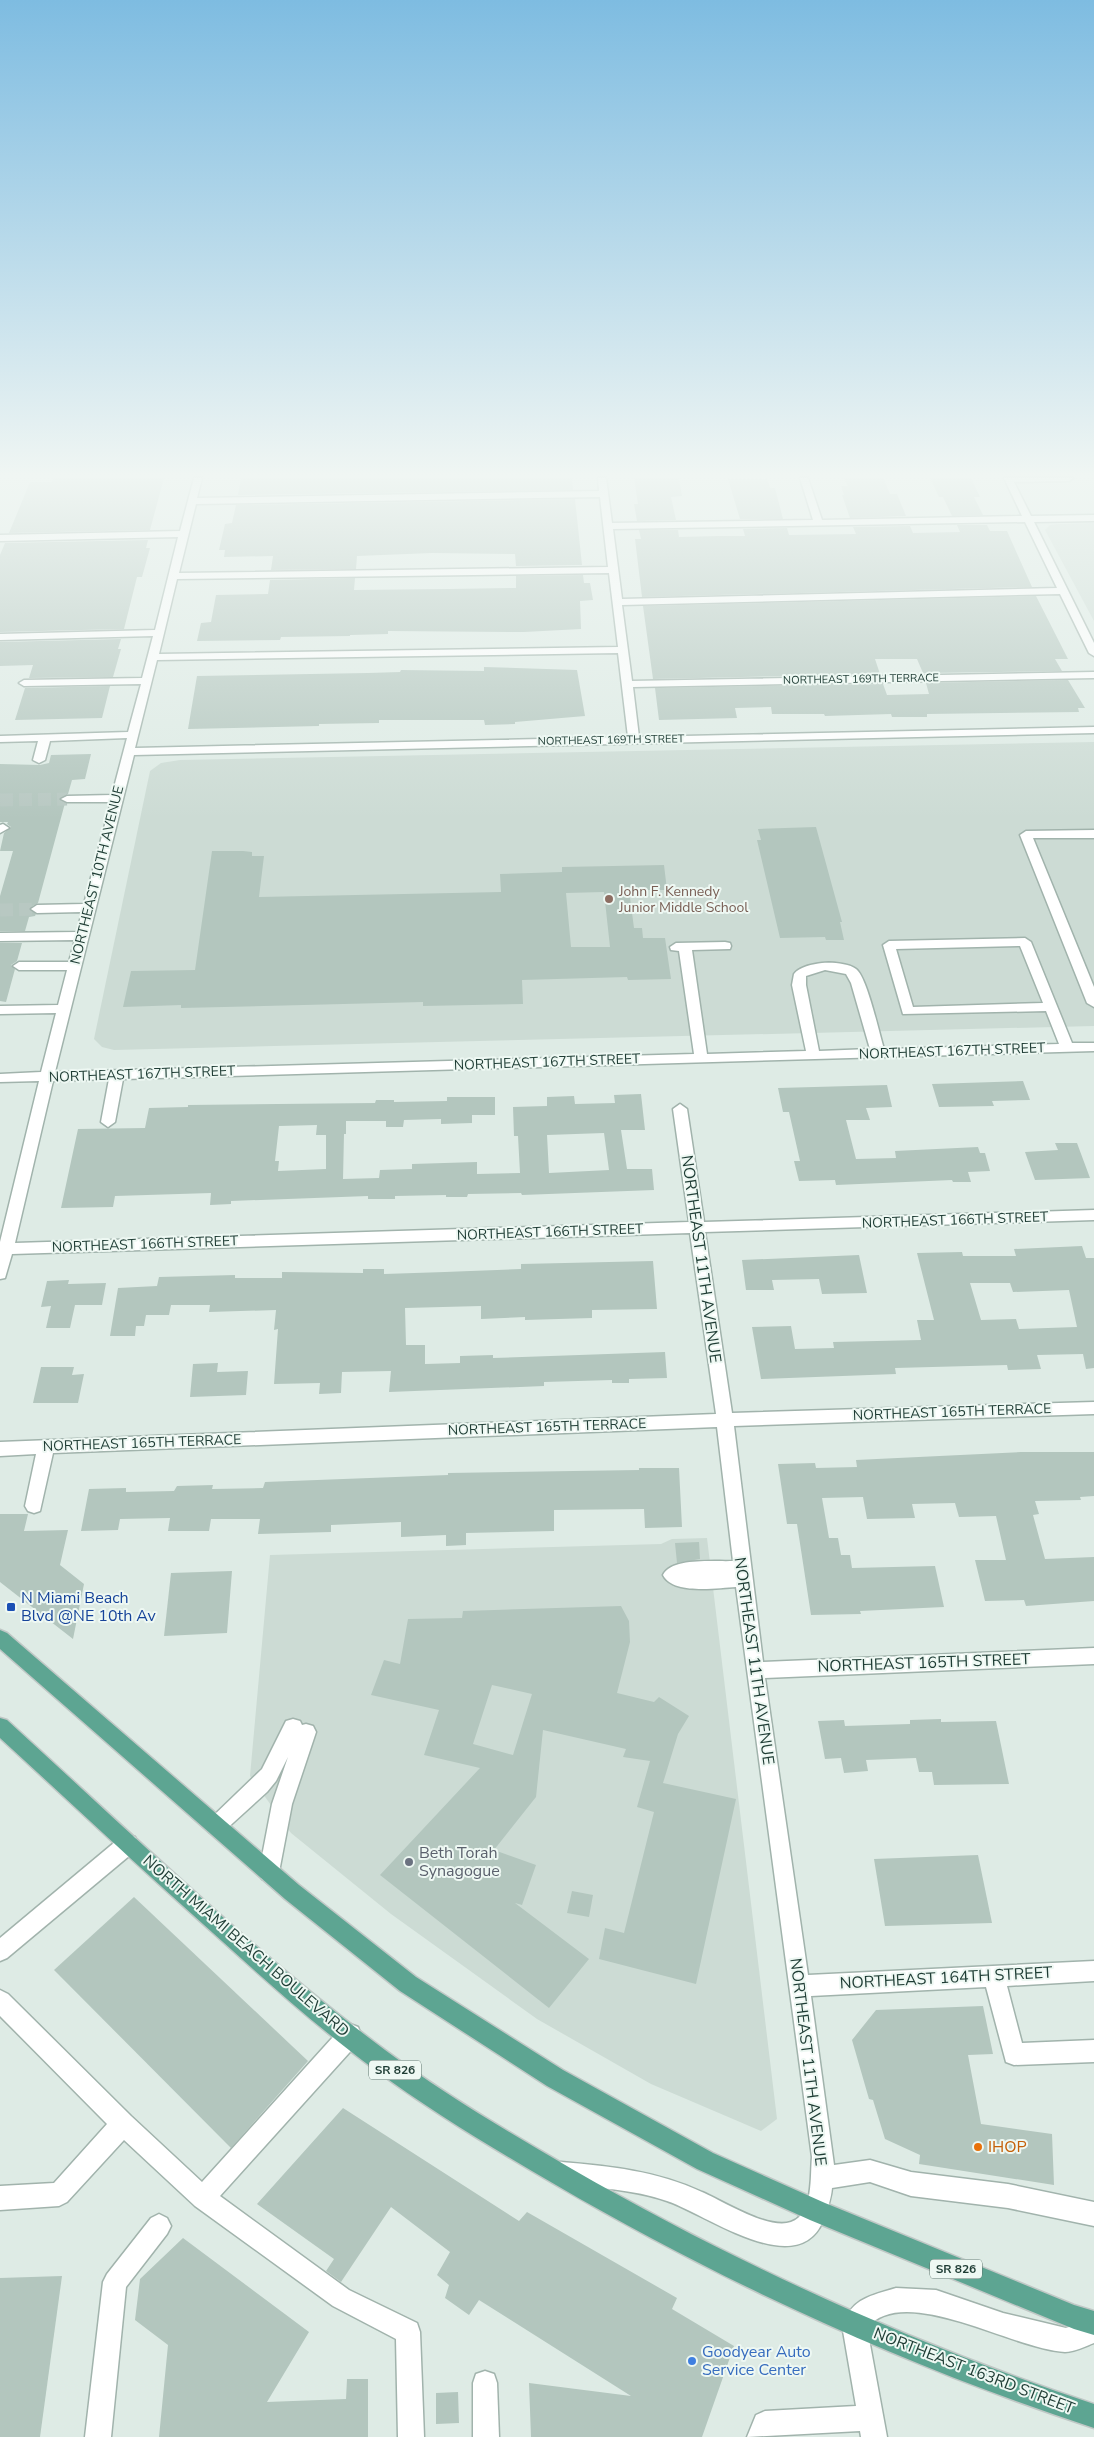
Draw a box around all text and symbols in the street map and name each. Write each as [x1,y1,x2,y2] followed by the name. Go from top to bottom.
[783,670,939,688] street label: NORTHEAST 169TH TERRACE
[538,731,685,749] street label: NORTHEAST 169TH STREET
[66,784,128,966] street label: NORTHEAST 10TH AVENUE
[618,882,749,917] place label: John F. Kennedy Junior Middle School
[603,893,615,905] marker: John F. Kennedy Junior Middle School
[859,1038,1046,1064] street label: NORTHEAST 167TH STREET
[454,1049,641,1075] street label: NORTHEAST 167TH STREET
[49,1061,236,1087] street label: NORTHEAST 167TH STREET
[676,1154,726,1364] street label: NORTHEAST 11TH AVENUE
[862,1207,1049,1233] street label: NORTHEAST 166TH STREET
[457,1219,644,1245] street label: NORTHEAST 166TH STREET
[52,1231,239,1257] street label: NORTHEAST 166TH STREET
[853,1399,1051,1425] street label: NORTHEAST 165TH TERRACE
[448,1414,646,1440] street label: NORTHEAST 165TH TERRACE
[43,1430,241,1456] street label: NORTHEAST 165TH TERRACE
[729,1556,779,1766] street label: NORTHEAST 11TH AVENUE
[21,1587,157,1627] place label: N Miami Beach Blvd @NE 10th Av
[5,1601,17,1613] marker: N Miami Beach Blvd @NE 10th Av
[817,1648,1031,1678] street label: NORTHEAST 165TH STREET
[419,1842,500,1882] place label: Beth Torah Synagogue
[138,1850,354,2042] street label: NORTH MIAMI BEACH BOULEVARD
[403,1856,415,1868] marker: Beth Torah Synagogue
[784,1957,832,2167] street label: NORTHEAST 11TH AVENUE
[839,1961,1053,1995] street label: NORTHEAST 164TH STREET
[369,2060,421,2080] road number: SR 826
[988,2136,1027,2158] place label: IHOP
[972,2141,984,2153] marker: IHOP
[930,2260,982,2278] road number: SR 826
[870,2322,1078,2420] street label: NORTHEAST 163RD STREET
[702,2341,811,2381] place label: Goodyear Auto Service Center
[686,2355,698,2367] marker: Goodyear Auto Service Center

